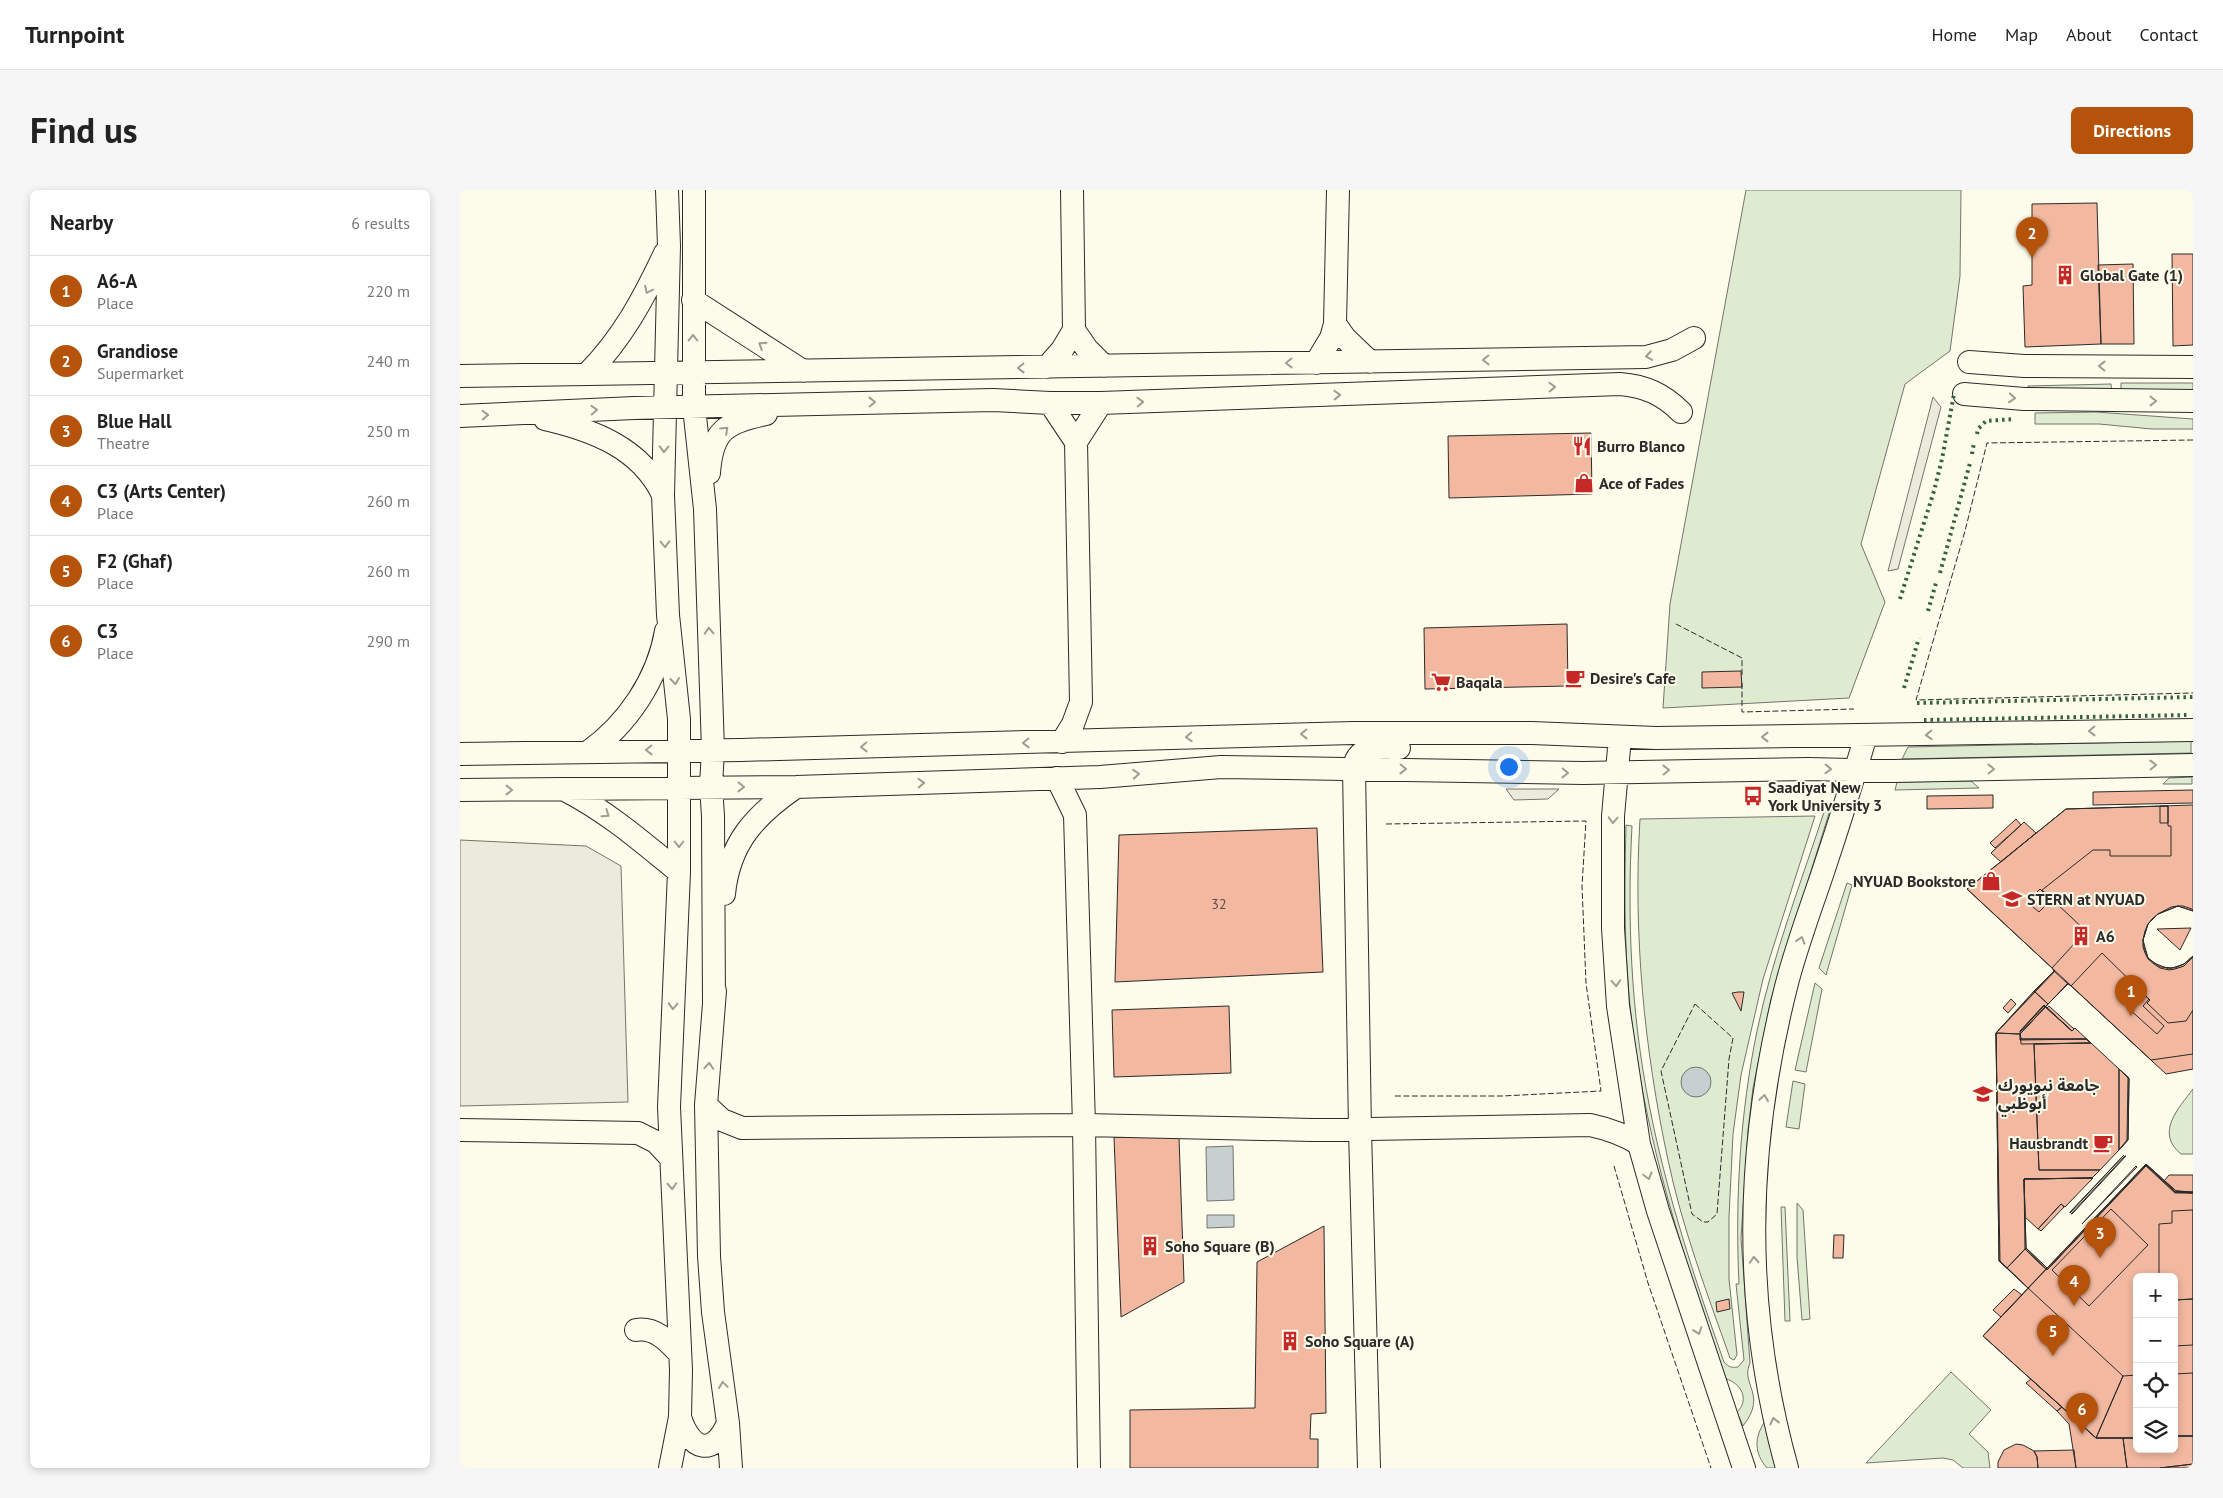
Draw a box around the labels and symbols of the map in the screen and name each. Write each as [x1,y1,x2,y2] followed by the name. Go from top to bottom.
[2016,217,2048,258] pin: 2
[2054,264,2076,286] building icon: Global Gate (1)
[2080,265,2183,285] place label: Global Gate (1)
[644,285,654,294] one-way arrow
[688,334,698,342] one-way arrow
[758,341,767,351] one-way arrow
[1644,350,1652,361] one-way arrow
[1482,354,1490,365] one-way arrow
[1284,358,1292,368] one-way arrow
[2098,361,2106,372] one-way arrow
[1017,362,1025,373] one-way arrow
[1548,381,1556,392] one-way arrow
[1333,390,1341,401] one-way arrow
[2009,393,2017,404] one-way arrow
[2150,396,2157,406] one-way arrow
[869,397,877,408] one-way arrow
[1136,397,1144,407] one-way arrow
[590,404,598,415] one-way arrow
[482,409,490,420] one-way arrow
[720,427,729,436] one-way arrow
[1571,435,1593,457] restaurant icon: Burro Blanco
[1597,436,1685,456] place label: Burro Blanco
[659,445,669,453] one-way arrow
[1573,472,1595,494] shop icon: Ace of Fades
[1599,473,1685,493] place label: Ace of Fades
[660,540,671,548] one-way arrow
[704,627,714,634] one-way arrow
[1564,667,1586,689] cafe icon: Desire's Cafe
[1590,668,1676,688] place label: Desire's Cafe
[1430,671,1452,693] supermarket icon: Baqala
[1456,672,1503,692] place label: Baqala
[669,678,680,686] one-way arrow
[2088,726,2096,737] one-way arrow
[1300,729,1308,739] one-way arrow
[1925,730,1933,741] one-way arrow
[1184,732,1192,742] one-way arrow
[1760,732,1768,743] one-way arrow
[1022,737,1030,748] one-way arrow
[860,741,868,752] one-way arrow
[645,745,652,755] one-way arrow
[1496,754,1522,780] your location
[2149,760,2157,771] one-way arrow
[1399,764,1407,775] one-way arrow
[1824,764,1832,775] one-way arrow
[1987,764,1995,775] one-way arrow
[1662,765,1670,775] one-way arrow
[1562,767,1570,778] one-way arrow
[1132,769,1140,780] one-way arrow
[1767,777,1882,815] place label: Saadiyat New York University 3
[918,778,925,788] one-way arrow
[738,782,745,792] one-way arrow
[505,785,513,795] one-way arrow
[1742,785,1764,807] bus stop icon: Saadiyat New York University 3
[601,807,610,817] one-way arrow
[1607,817,1618,825] one-way arrow
[674,840,684,848] one-way arrow
[1980,870,2002,892] shop icon: NYUAD Bookstore
[1853,871,1976,891] place label: NYUAD Bookstore
[2001,888,2023,910] school or university icon: STERN at NYUAD
[2027,889,2145,909] place label: STERN at NYUAD
[1211,895,1227,913] house number: 32
[2070,925,2092,947] building icon: A6
[2096,926,2115,946] place label: A6
[1795,936,1805,945] one-way arrow
[2115,975,2147,1016] pin: 1
[1611,979,1622,987] one-way arrow
[668,1002,678,1010] one-way arrow
[704,1061,715,1069] one-way arrow
[1998,1075,2099,1117] place label: جامعة نيويورك أبوظبي
[1972,1083,1994,1105] school or university icon: جامعة نيويورك أبوظبي
[1758,1094,1768,1102] one-way arrow
[2092,1132,2114,1154] cafe icon: Hausbrandt
[2009,1133,2088,1153] place label: Hausbrandt
[1642,1172,1653,1181] one-way arrow
[666,1182,677,1190] one-way arrow
[2084,1217,2116,1258] pin: 3
[1139,1235,1161,1257] building icon: Soho Square (B)
[1165,1236,1275,1256] place label: Soho Square (B)
[1749,1256,1760,1264] one-way arrow
[2058,1265,2090,1306] pin: 4
[2037,1315,2069,1356] pin: 5
[1692,1326,1702,1335] one-way arrow
[1279,1330,1301,1352] building icon: Soho Square (A)
[1305,1331,1414,1351] place label: Soho Square (A)
[718,1380,728,1389] one-way arrow
[2066,1393,2098,1434] pin: 6
[1769,1417,1780,1425] one-way arrow

